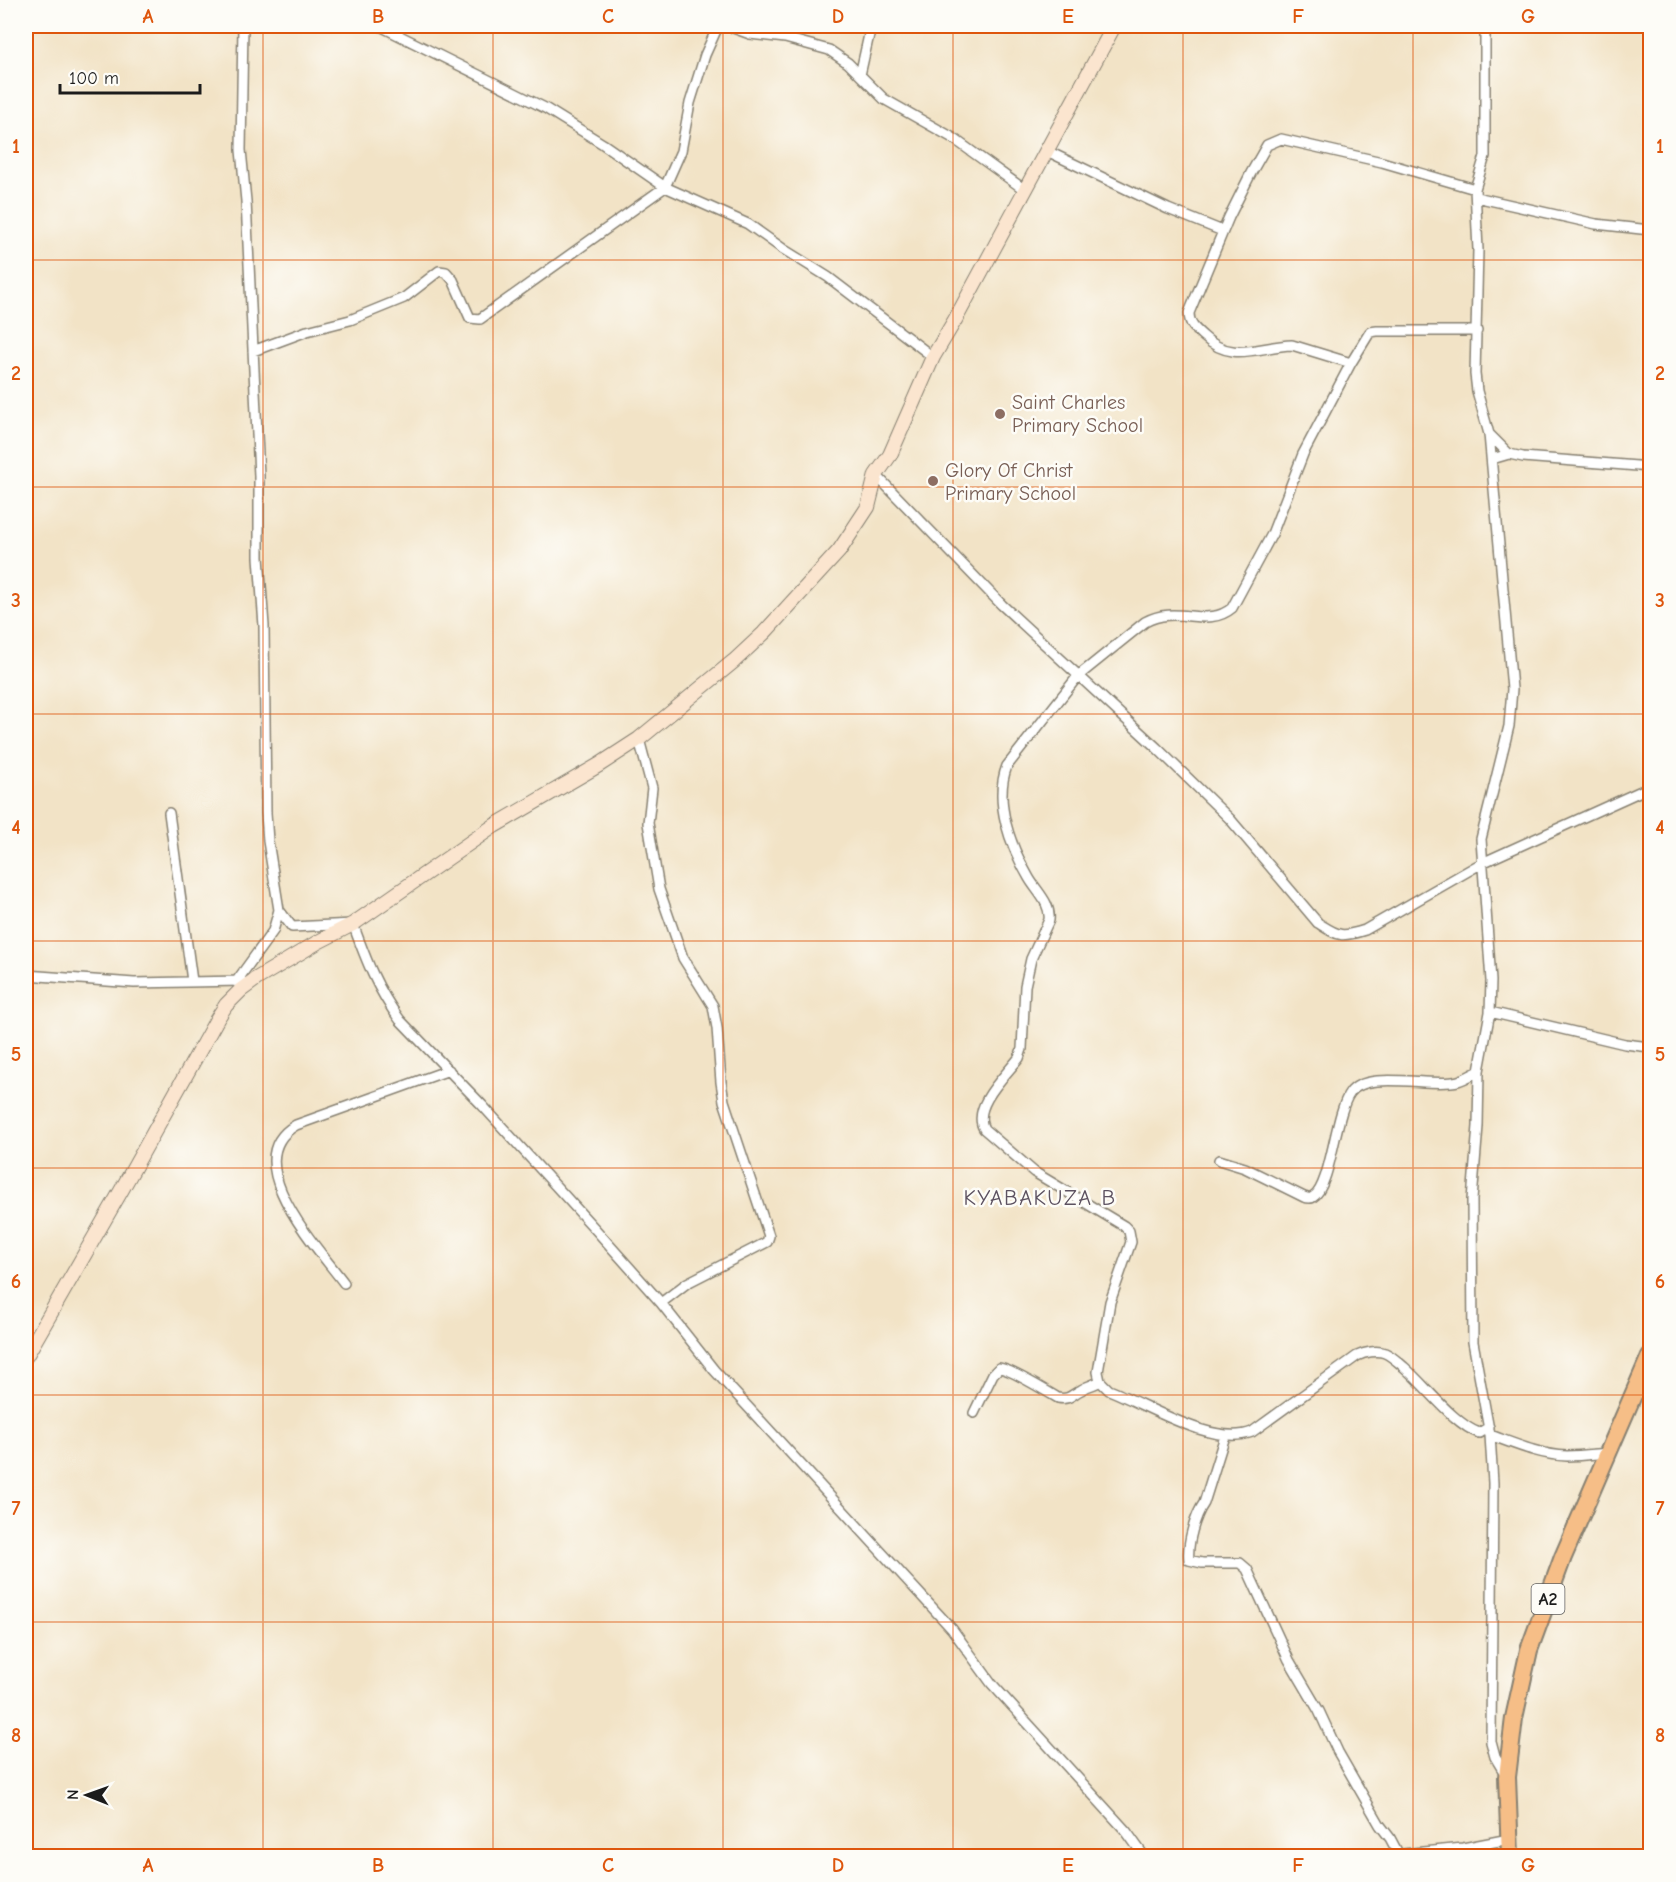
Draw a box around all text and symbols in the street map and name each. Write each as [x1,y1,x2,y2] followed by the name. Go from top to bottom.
[142,5,154,28] text: A
[372,5,384,28] text: B
[602,5,614,28] text: C
[832,5,844,28] text: D
[1062,5,1074,28] text: E
[1292,5,1304,28] text: F
[1521,5,1535,28] text: G
[60,57,200,95] scale bar
[69,68,119,89] text: 100 m
[12,135,20,158] text: 1
[1656,135,1664,158] text: 1
[11,362,21,385] text: 2
[1655,362,1665,385] text: 2
[1012,391,1143,437] place label: Saint Charles Primary School
[993,407,1007,421] marker: Saint Charles Primary School
[945,459,1076,505] place label: Glory Of Christ Primary School
[926,474,940,488] marker: Glory Of Christ Primary School
[11,589,21,612] text: 3
[1655,589,1665,612] text: 3
[11,816,21,839] text: 4
[1655,816,1665,839] text: 4
[11,1043,21,1066] text: 5
[1655,1043,1665,1066] text: 5
[963,1185,1117,1211] district label: KYABAKUZA B
[11,1270,21,1293] text: 6
[1655,1270,1665,1293] text: 6
[12,1497,21,1520] text: 7
[1656,1497,1665,1520] text: 7
[1532,1584,1564,1614] road number: A2
[11,1724,21,1747] text: 8
[1655,1724,1665,1747] text: 8
[57,1765,117,1825] north arrow
[64,1789,82,1800] text: N
[142,1854,154,1877] text: A
[372,1854,384,1877] text: B
[602,1854,614,1877] text: C
[832,1854,844,1877] text: D
[1062,1854,1074,1877] text: E
[1292,1854,1304,1877] text: F
[1521,1854,1535,1877] text: G

